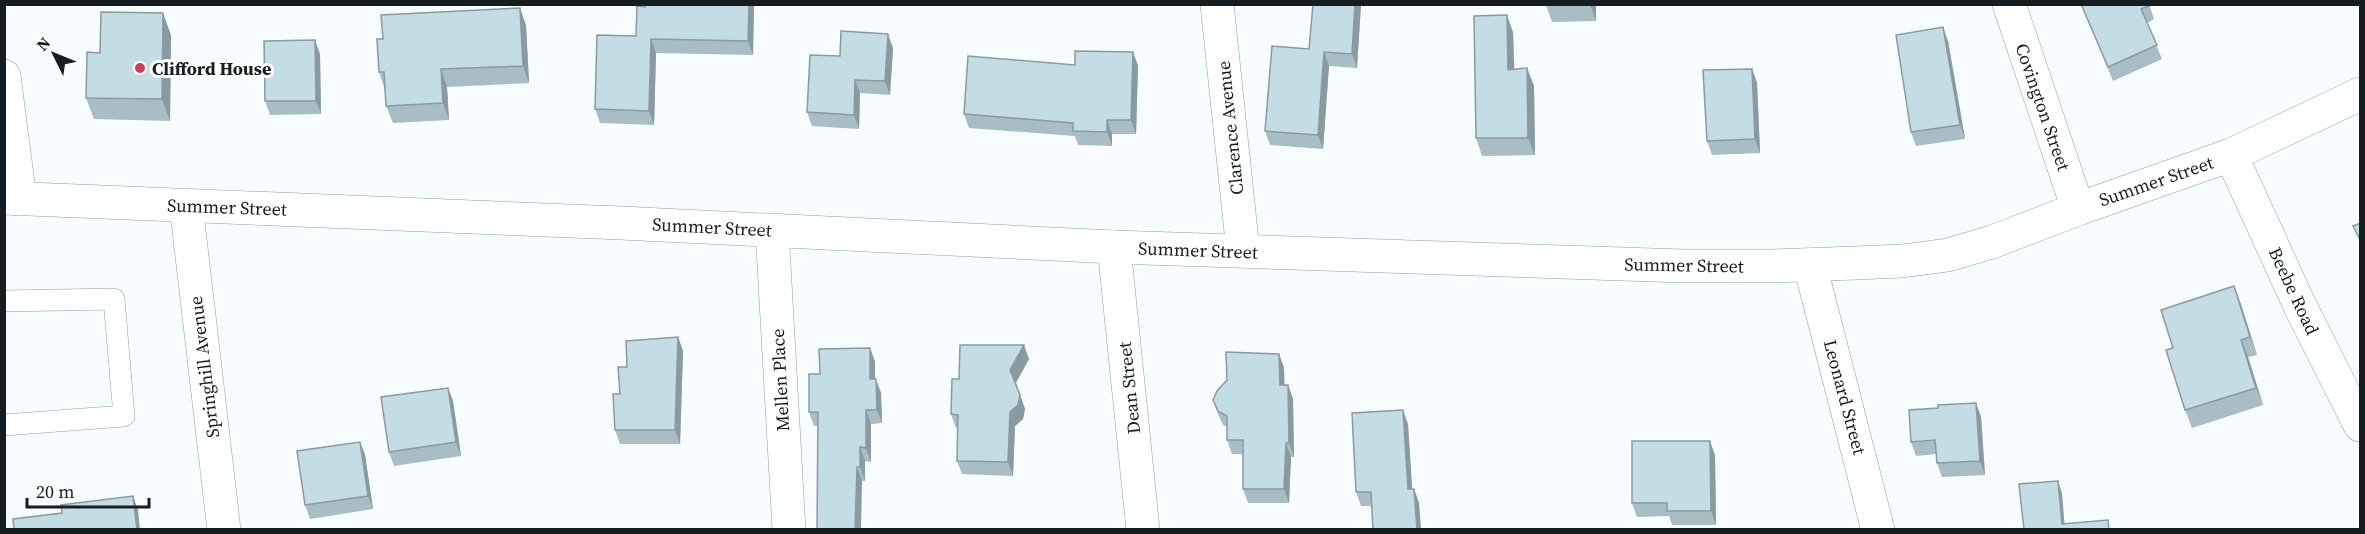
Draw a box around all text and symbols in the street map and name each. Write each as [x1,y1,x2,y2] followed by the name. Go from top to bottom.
[24,24,84,84] north arrow
[31,32,55,56] text: N
[2009,40,2077,174] street label: Covington Street
[152,56,271,81] place label: Clifford House
[1211,60,1249,196] street label: Clarence Avenue
[133,61,147,75] marker: Clifford House
[2095,150,2217,212] street label: Summer Street
[167,192,287,222] street label: Summer Street
[652,211,772,243] street label: Summer Street
[1138,235,1258,265] street label: Summer Street
[2263,243,2325,339] street label: Beebe Road
[1624,251,1744,279] street label: Summer Street
[183,295,225,439] street label: Springhill Avenue
[765,328,795,432] street label: Mellen Place
[1818,337,1872,457] street label: Leonard Street
[1112,341,1146,435] street label: Dean Street
[27,471,148,509] scale bar
[36,479,74,504] text: 20 m

